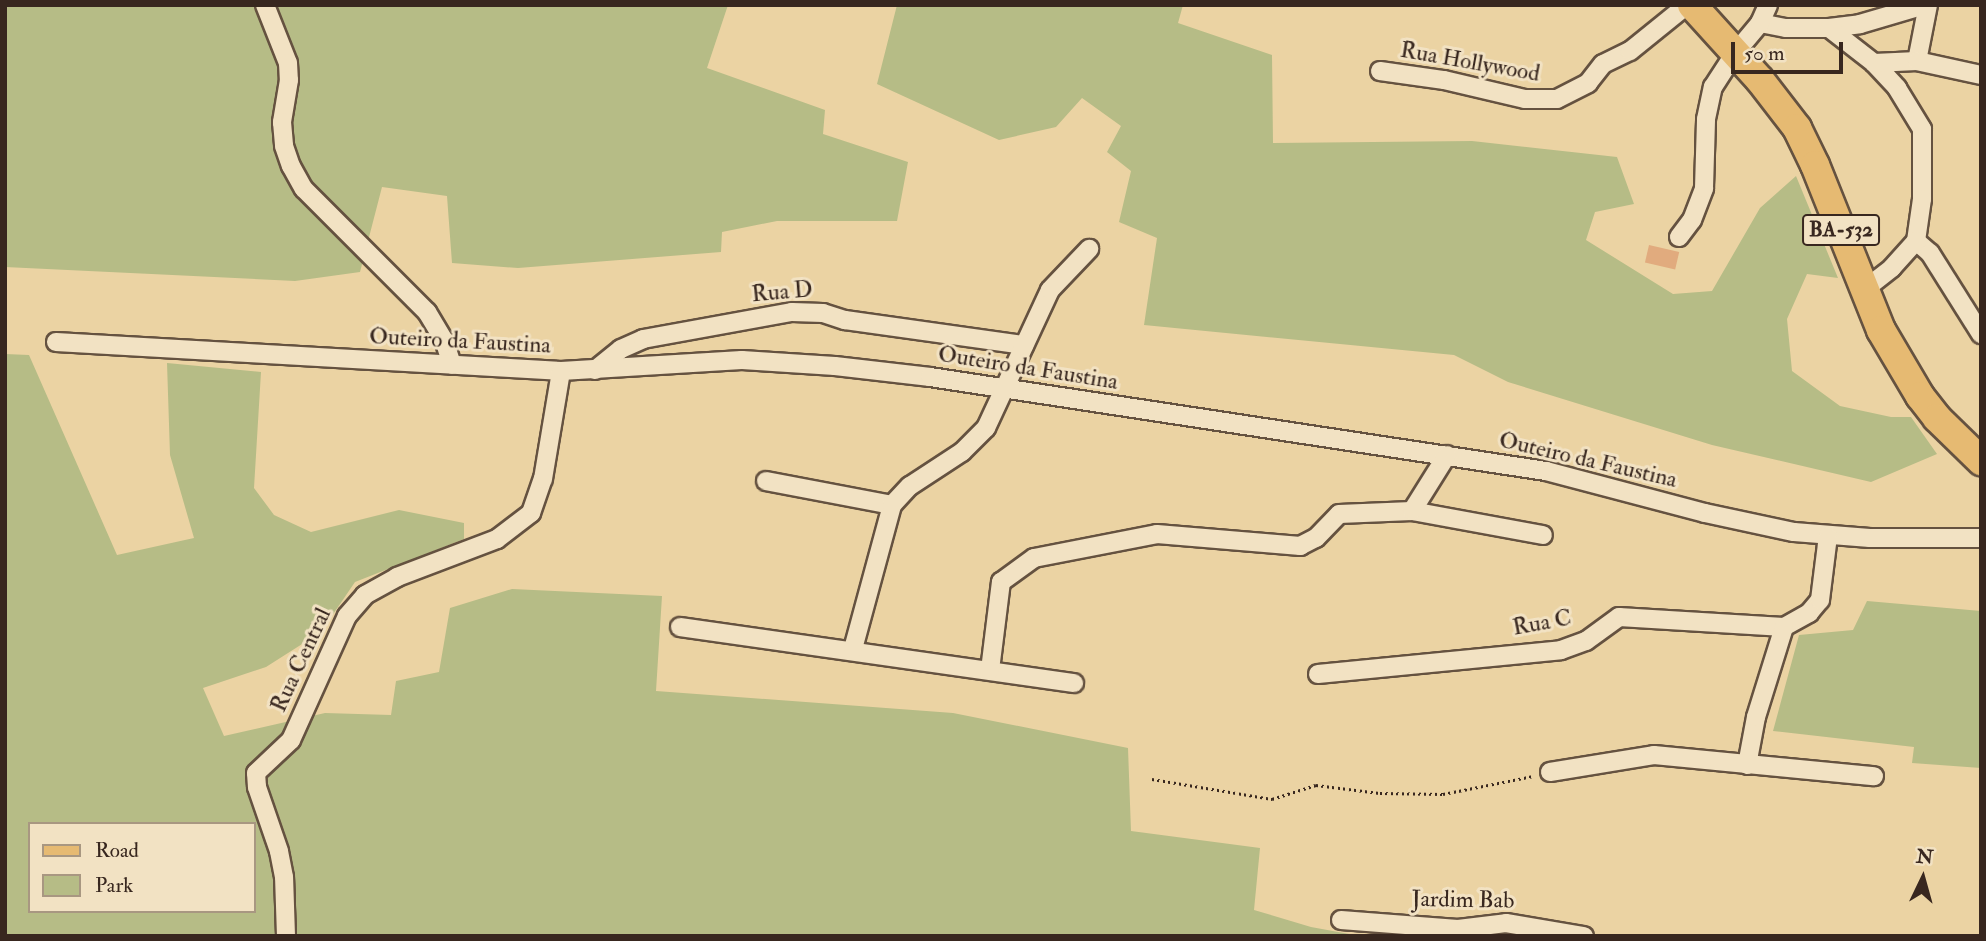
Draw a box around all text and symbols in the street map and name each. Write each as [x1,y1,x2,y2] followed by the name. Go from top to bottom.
[1734,28,1846,72] scale bar
[1398,36,1542,88] street label: Rua Hollywood
[1744,40,1785,67] text: 50 m
[1801,212,1881,247] road number: BA-532
[750,276,814,308] street label: Rua D
[369,322,551,360] street label: Outeiro da Faustina
[936,340,1120,396] street label: Outeiro da Faustina
[1496,426,1680,494] street label: Outeiro da Faustina
[265,603,337,717] street label: Rua Central
[1510,604,1574,642] street label: Rua C
[28,822,256,913] legend
[95,837,139,864] text: Road
[1888,843,1958,913] north arrow
[1915,844,1934,870] text: N
[95,872,133,899] text: Park
[1411,885,1515,915] street label: Jardim Bab

